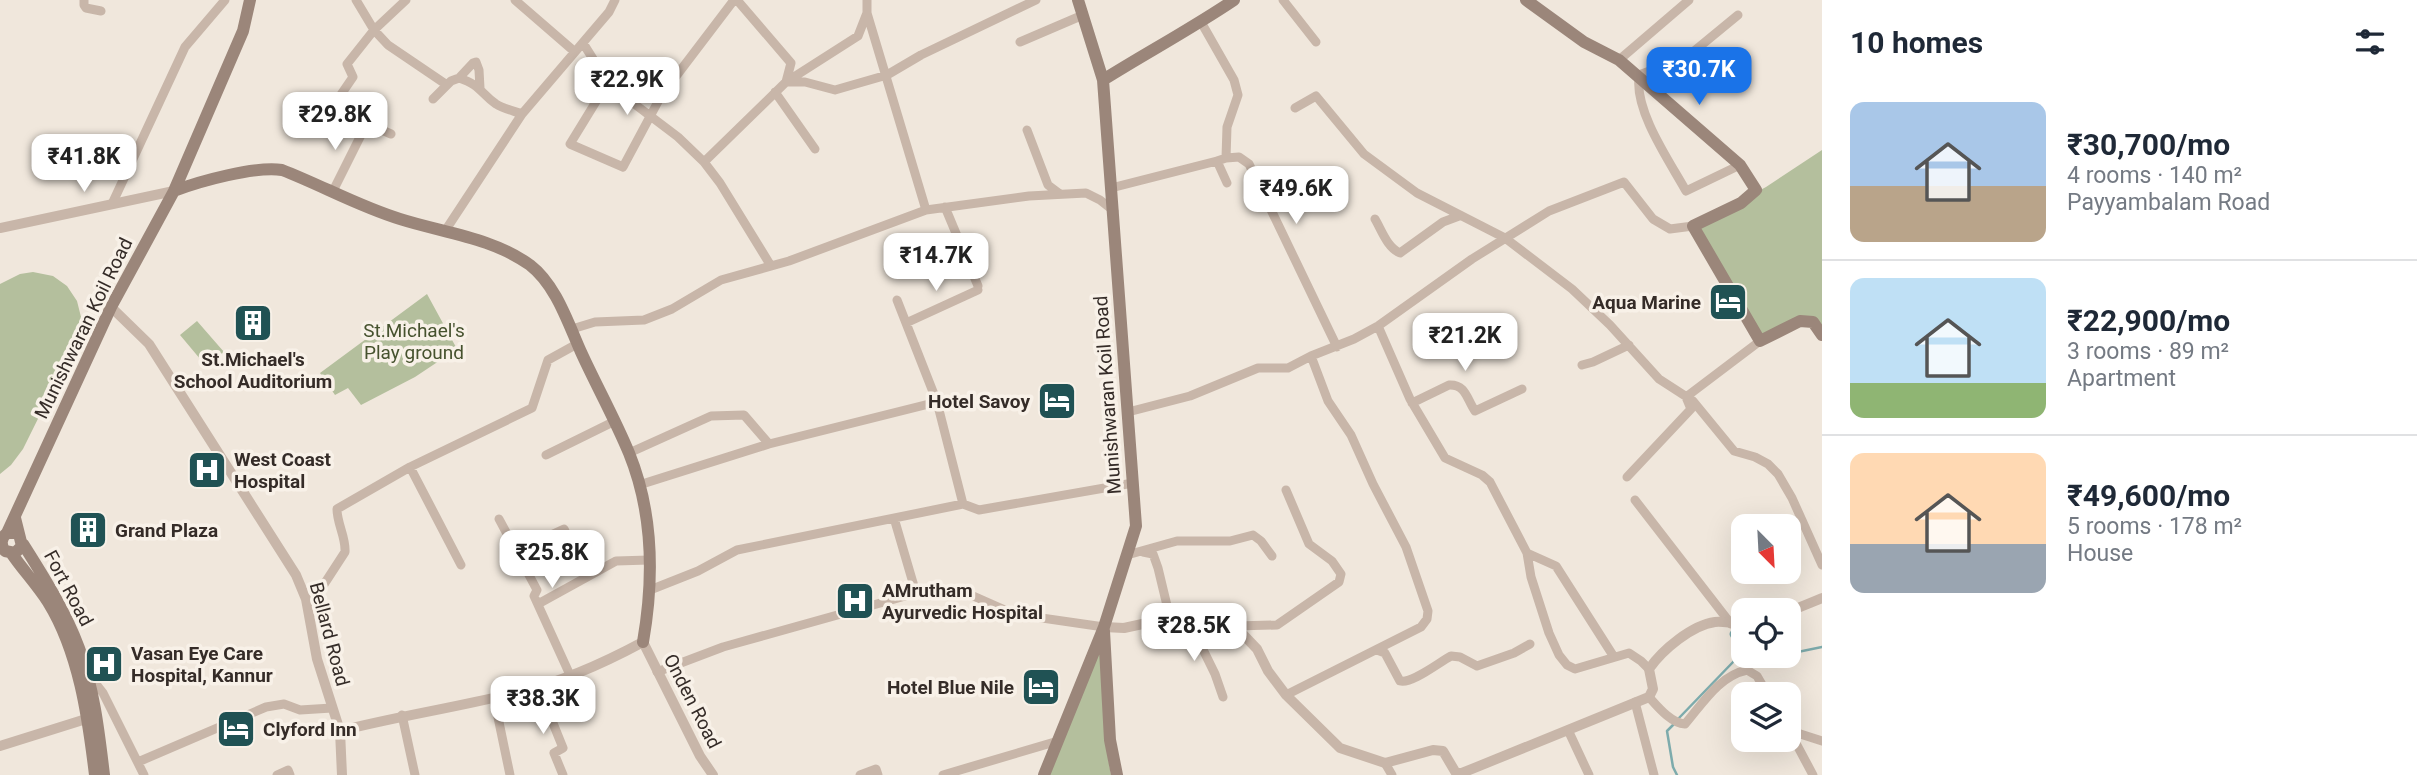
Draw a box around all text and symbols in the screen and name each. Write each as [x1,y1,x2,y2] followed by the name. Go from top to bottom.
[2351,23,2389,61] icon: filters
[1850,25,1983,60] text: 10 homes
[1642,48,1756,107] pin: ₹30.7K
[1663,56,1735,83] text: ₹30.7K
[570,58,684,117] pin: ₹22.9K
[591,66,663,93] text: ₹22.9K
[278,92,392,152] pin: ₹29.8K
[299,101,371,128] text: ₹29.8K
[2067,127,2230,162] text: ₹30,700/mo
[1906,130,1990,214] icon: home
[27,134,141,194] pin: ₹41.8K
[48,143,120,170] text: ₹41.8K
[2067,162,2242,189] text: 4 rooms · 140 m²
[1239,166,1353,226] pin: ₹49.6K
[1260,175,1332,202] text: ₹49.6K
[2067,189,2270,216] text: Payyambalam Road
[879,233,993,293] pin: ₹14.7K
[30,234,137,423] street label: Munishwaran Koil Road
[900,242,972,269] text: ₹14.7K
[1707,281,1749,323] hotel icon: Aqua Marine
[1592,291,1701,314] place label: Aqua Marine
[1089,295,1126,495] street label: Munishwaran Koil Road
[232,302,274,344] building icon: St.Michael's School Auditorium
[2067,303,2230,338] text: ₹22,900/mo
[1906,306,1990,390] icon: home
[1408,314,1522,373] pin: ₹21.2K
[363,319,465,364] park label: St.Michael's Play ground
[1429,322,1501,349] text: ₹21.2K
[2067,338,2229,365] text: 3 rooms · 89 m²
[174,348,332,393] place label: St.Michael's School Auditorium
[2067,365,2176,392] text: Apartment
[1036,380,1078,422] hotel icon: Hotel Savoy
[928,390,1030,413] place label: Hotel Savoy
[234,448,332,493] place label: West Coast Hospital
[186,449,228,491] hospital icon: West Coast Hospital
[2067,478,2230,513] text: ₹49,600/mo
[1906,481,1990,565] icon: home
[67,509,109,551] building icon: Grand Plaza
[2067,513,2242,540] text: 5 rooms · 178 m²
[1731,514,1801,584] north arrow
[1731,514,1801,752] map controls
[115,519,218,542] place label: Grand Plaza
[495,530,609,590] pin: ₹25.8K
[516,539,588,566] text: ₹25.8K
[2067,540,2133,567] text: House
[39,546,98,630] street label: Fort Road
[882,579,1043,624] place label: AMrutham Ayurvedic Hospital
[305,580,354,689] street label: Bellard Road
[834,580,876,622] hospital icon: AMrutham Ayurvedic Hospital
[1731,598,1801,668] button: locate
[1137,604,1251,663] pin: ₹28.5K
[1158,612,1230,639] text: ₹28.5K
[131,642,273,687] place label: Vasan Eye Care Hospital, Kannur
[83,643,125,685] hospital icon: Vasan Eye Care Hospital, Kannur
[659,650,726,752] street label: Onden Road
[1020,666,1062,708] hotel icon: Hotel Blue Nile
[486,676,600,736] pin: ₹38.3K
[887,676,1014,699] place label: Hotel Blue Nile
[1731,682,1801,752] button: layers
[507,685,579,712] text: ₹38.3K
[215,708,257,750] hotel icon: Clyford Inn
[263,718,357,741] place label: Clyford Inn

